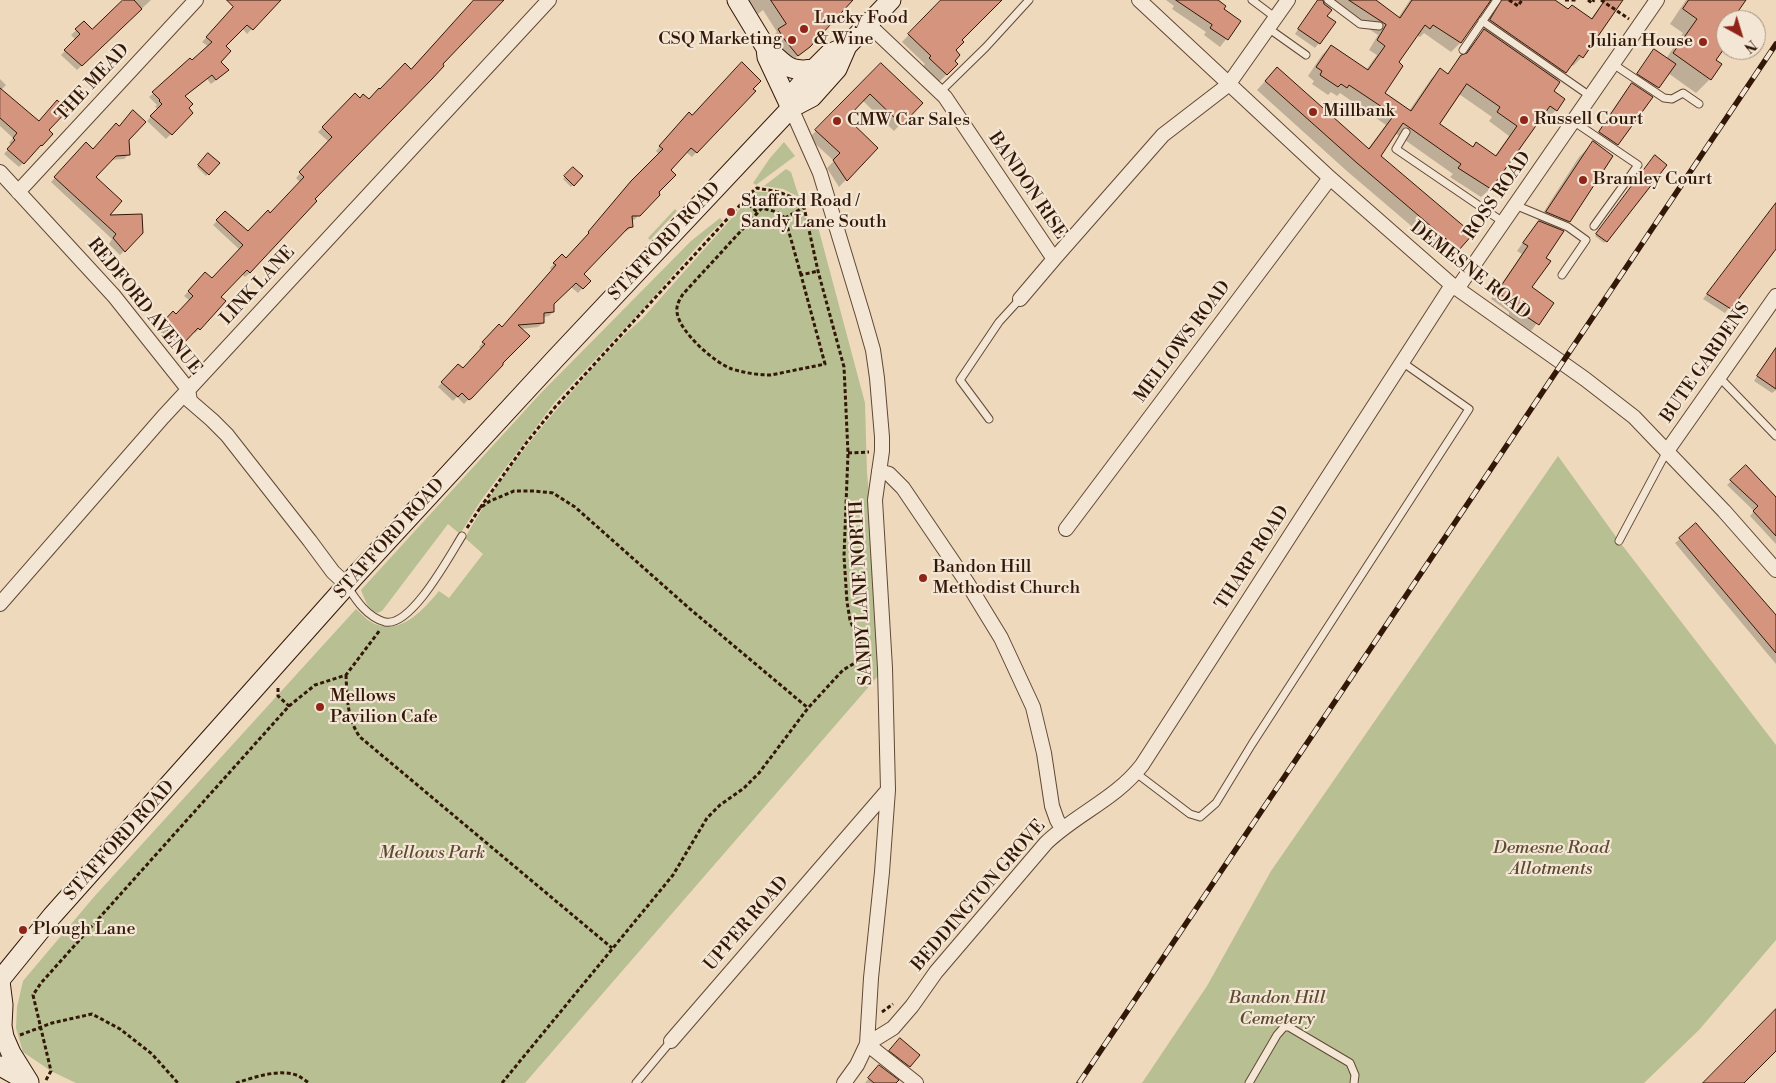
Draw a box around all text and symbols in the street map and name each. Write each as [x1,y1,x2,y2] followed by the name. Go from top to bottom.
[814,8,908,50] place label: Lucky Food & Wine
[1716,10,1766,60] north arrow
[798,23,810,35] marker: Lucky Food & Wine
[658,29,782,51] place label: CSQ Marketing
[1588,31,1693,53] place label: Julian House
[786,34,798,46] marker: CSQ Marketing
[1740,35,1760,56] text: N
[1697,36,1709,48] marker: Julian House
[52,40,134,126] street label: THE MEAD
[1323,101,1395,123] place label: Millbank
[1307,106,1319,118] marker: Millbank
[1534,109,1643,131] place label: Russell Court
[847,110,970,132] place label: CMW Car Sales
[1518,114,1530,126] marker: Russell Court
[831,115,843,127] marker: CMW Car Sales
[983,128,1071,244] street label: BANDON RISE
[1460,148,1536,244] street label: ROSS ROAD
[1593,169,1712,191] place label: Bramley Court
[1577,174,1589,186] marker: Bramley Court
[604,178,726,306] street label: STAFFORD ROAD
[741,191,887,233] place label: Stafford Road / Sandy Lane South
[725,206,737,218] marker: Stafford Road / Sandy Lane South
[1406,217,1534,325] street label: DEMESNE ROAD
[82,234,206,380] street label: REDFORD AVENUE
[216,242,300,330] street label: LINK LANE
[1130,277,1236,407] street label: MELLOWS ROAD
[1657,299,1755,427] street label: BUTE GARDENS
[330,474,450,604] street label: STAFFORD ROAD
[846,500,878,686] street label: SANDY LANE NORTH
[1211,502,1295,614] street label: THARP ROAD
[933,557,1080,600] place label: Bandon Hill Methodist Church
[917,572,929,584] marker: Bandon Hill Methodist Church
[330,686,438,729] place label: Mellows Pavilion Cafe
[314,701,326,713] marker: Mellows Pavilion Cafe
[60,776,180,906] street label: STAFFORD ROAD
[908,816,1050,976] street label: BEDDINGTON GROVE
[1493,838,1609,881] park label: Demesne Road Allotments
[379,843,485,865] park label: Mellows Park
[700,872,794,976] street label: UPPER ROAD
[33,919,136,941] place label: Plough Lane
[17,924,29,936] marker: Plough Lane
[1229,988,1325,1030] park label: Bandon Hill Cemetery

